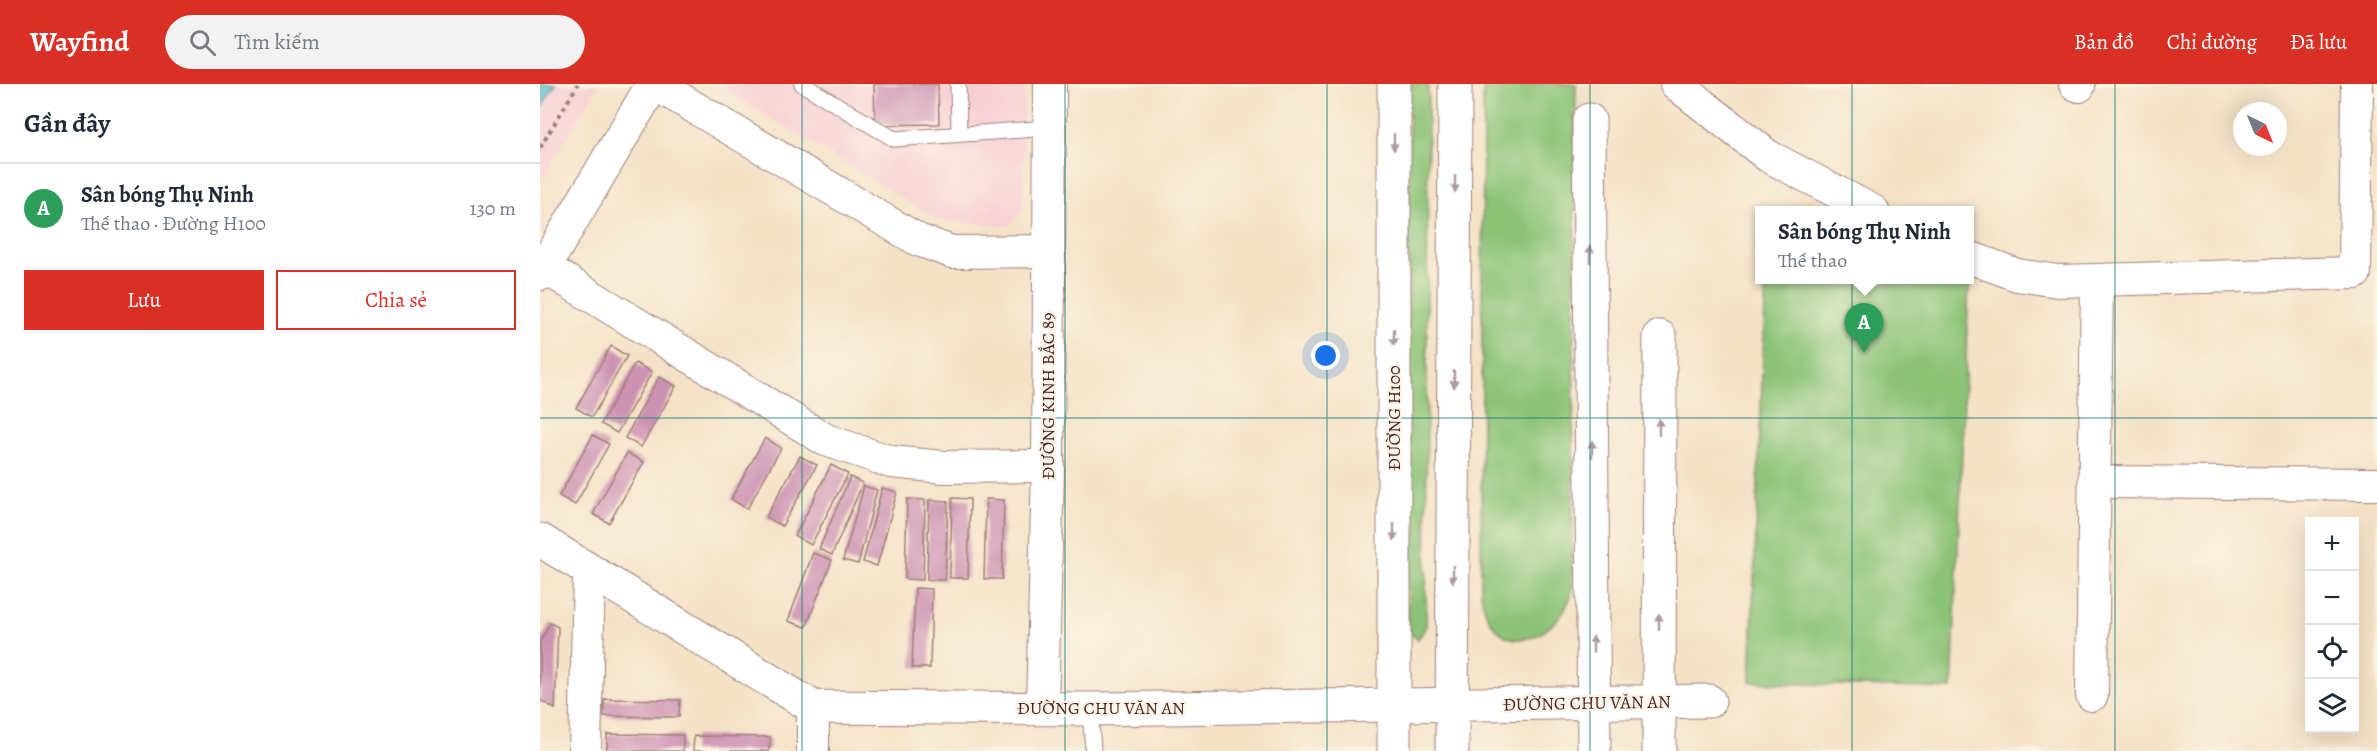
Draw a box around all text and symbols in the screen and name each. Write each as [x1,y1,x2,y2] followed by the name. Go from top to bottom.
[165,15,585,69] search box
[30,23,129,61] text: Wayfind
[186,26,219,59] icon: search
[234,27,320,57] text: Tìm kiếm
[2074,28,2134,56] text: Bản đồ
[2167,28,2257,56] text: Chỉ đường
[2290,28,2347,56] text: Đã lưu
[2233,102,2287,156] north arrow
[24,106,110,141] text: Gần đây
[1389,133,1399,152] one-way arrow
[1450,175,1460,194] one-way arrow
[81,180,254,210] text: Sân bóng Thụ Ninh
[37,195,50,222] text: A
[470,195,516,222] text: 130 m
[1755,206,1974,284] popup
[81,210,266,237] text: Thể thao · Đường H100
[1778,217,1951,247] text: Sân bóng Thụ Ninh
[1585,244,1595,263] one-way arrow
[1778,247,1847,274] text: Thể thao
[24,270,264,330] button: Lưu
[276,270,516,330] button: Chia sẻ
[1844,304,1884,353] pin: A
[1036,312,1060,480] street label: ĐƯỜNG KINH BẮC 89
[1389,328,1399,347] one-way arrow
[1311,341,1340,370] your location
[1382,365,1406,471] street label: ĐƯỜNG H100
[1449,370,1459,389] one-way arrow
[1654,418,1664,437] one-way arrow
[1587,439,1597,458] one-way arrow
[2305,517,2359,733] map controls
[2305,517,2359,571] button: +
[1389,523,1399,542] one-way arrow
[1448,565,1458,584] one-way arrow
[2305,571,2359,625] button: −
[1654,613,1664,632] one-way arrow
[2305,625,2359,679] button: locate
[1588,634,1598,653] one-way arrow
[2305,679,2359,733] button: layers
[1503,690,1671,716] street label: ĐƯỜNG CHU VĂN AN
[1017,696,1185,720] street label: ĐƯỜNG CHU VĂN AN

